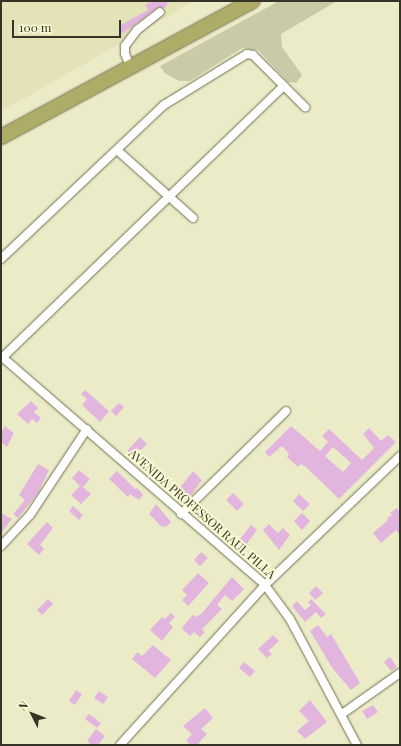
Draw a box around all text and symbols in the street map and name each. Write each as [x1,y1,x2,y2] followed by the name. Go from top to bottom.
[14,12,123,38] scale bar
[19,19,51,35] text: 100 m
[126,446,278,582] street label: AVENIDA PROFESSOR RAUL PILLA
[12,694,52,734] north arrow
[14,698,31,714] text: N

